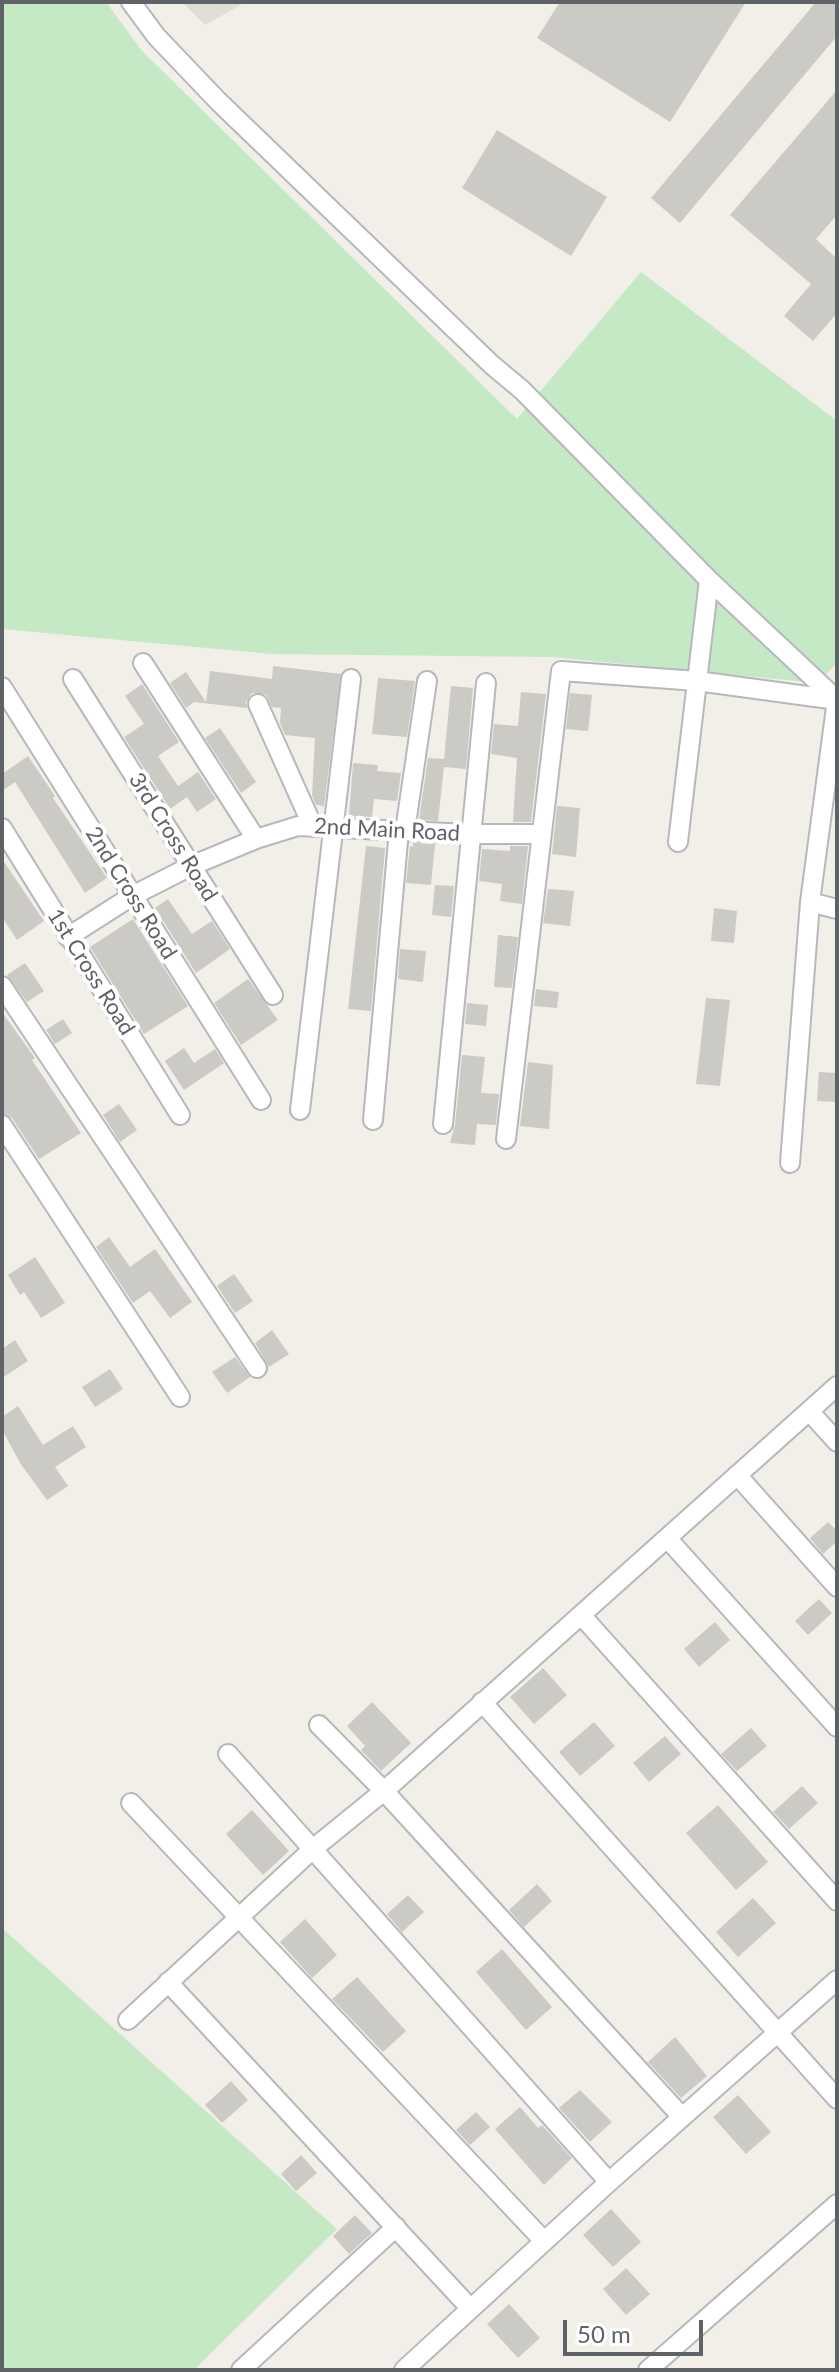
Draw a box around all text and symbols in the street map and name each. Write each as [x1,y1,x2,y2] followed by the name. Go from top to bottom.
[123,768,223,906] street label: 3rd Cross Road
[313,813,461,847] street label: 2nd Main Road
[80,822,182,964] street label: 2nd Cross Road
[42,904,140,1040] street label: 1st Cross Road
[567,2304,707,2354] scale bar
[577,2319,631,2348] text: 50 m

